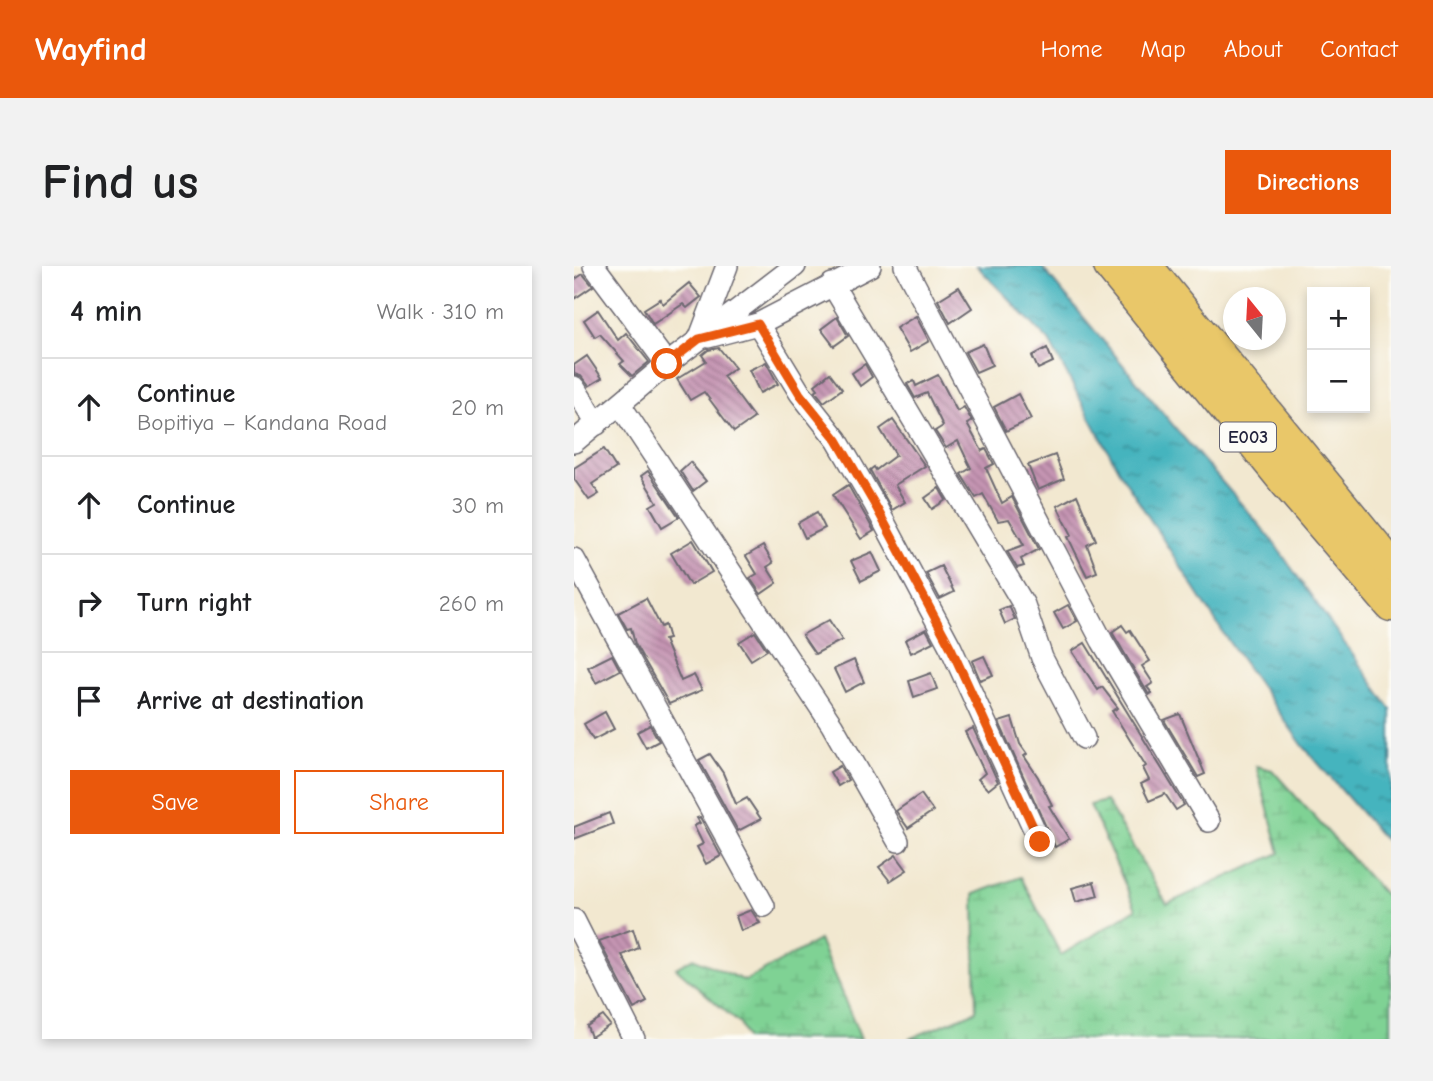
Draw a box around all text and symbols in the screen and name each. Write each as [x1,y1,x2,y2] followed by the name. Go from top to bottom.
[35,30,147,68] text: Wayfind
[1041,35,1102,63] text: Home
[1140,35,1186,63] text: Map
[1224,35,1282,63] text: About
[1320,35,1398,63] text: Contact
[1225,150,1391,214] button: Directions
[42,154,198,210] text: Find us
[1223,287,1286,350] north arrow
[1307,287,1370,413] map controls
[1307,287,1370,350] button: +
[70,294,142,329] text: 4 min
[377,298,504,325] text: Walk · 310 m
[651,348,682,379] route start
[1307,350,1370,413] button: −
[137,379,235,409] text: Continue
[70,388,108,426] icon: ahead
[451,394,504,421] text: 20 m
[137,409,387,436] text: Bopitiya – Kandana Road
[1220,422,1276,452] road number: E003
[70,486,108,524] icon: ahead
[137,490,235,520] text: Continue
[452,492,504,519] text: 30 m
[70,584,108,622] icon: right
[137,588,251,618] text: Turn right
[439,590,504,617] text: 260 m
[70,682,108,720] icon: arrive
[137,686,364,716] text: Arrive at destination
[70,770,280,834] button: Save
[294,770,504,834] button: Share
[1024,826,1055,857] route end

